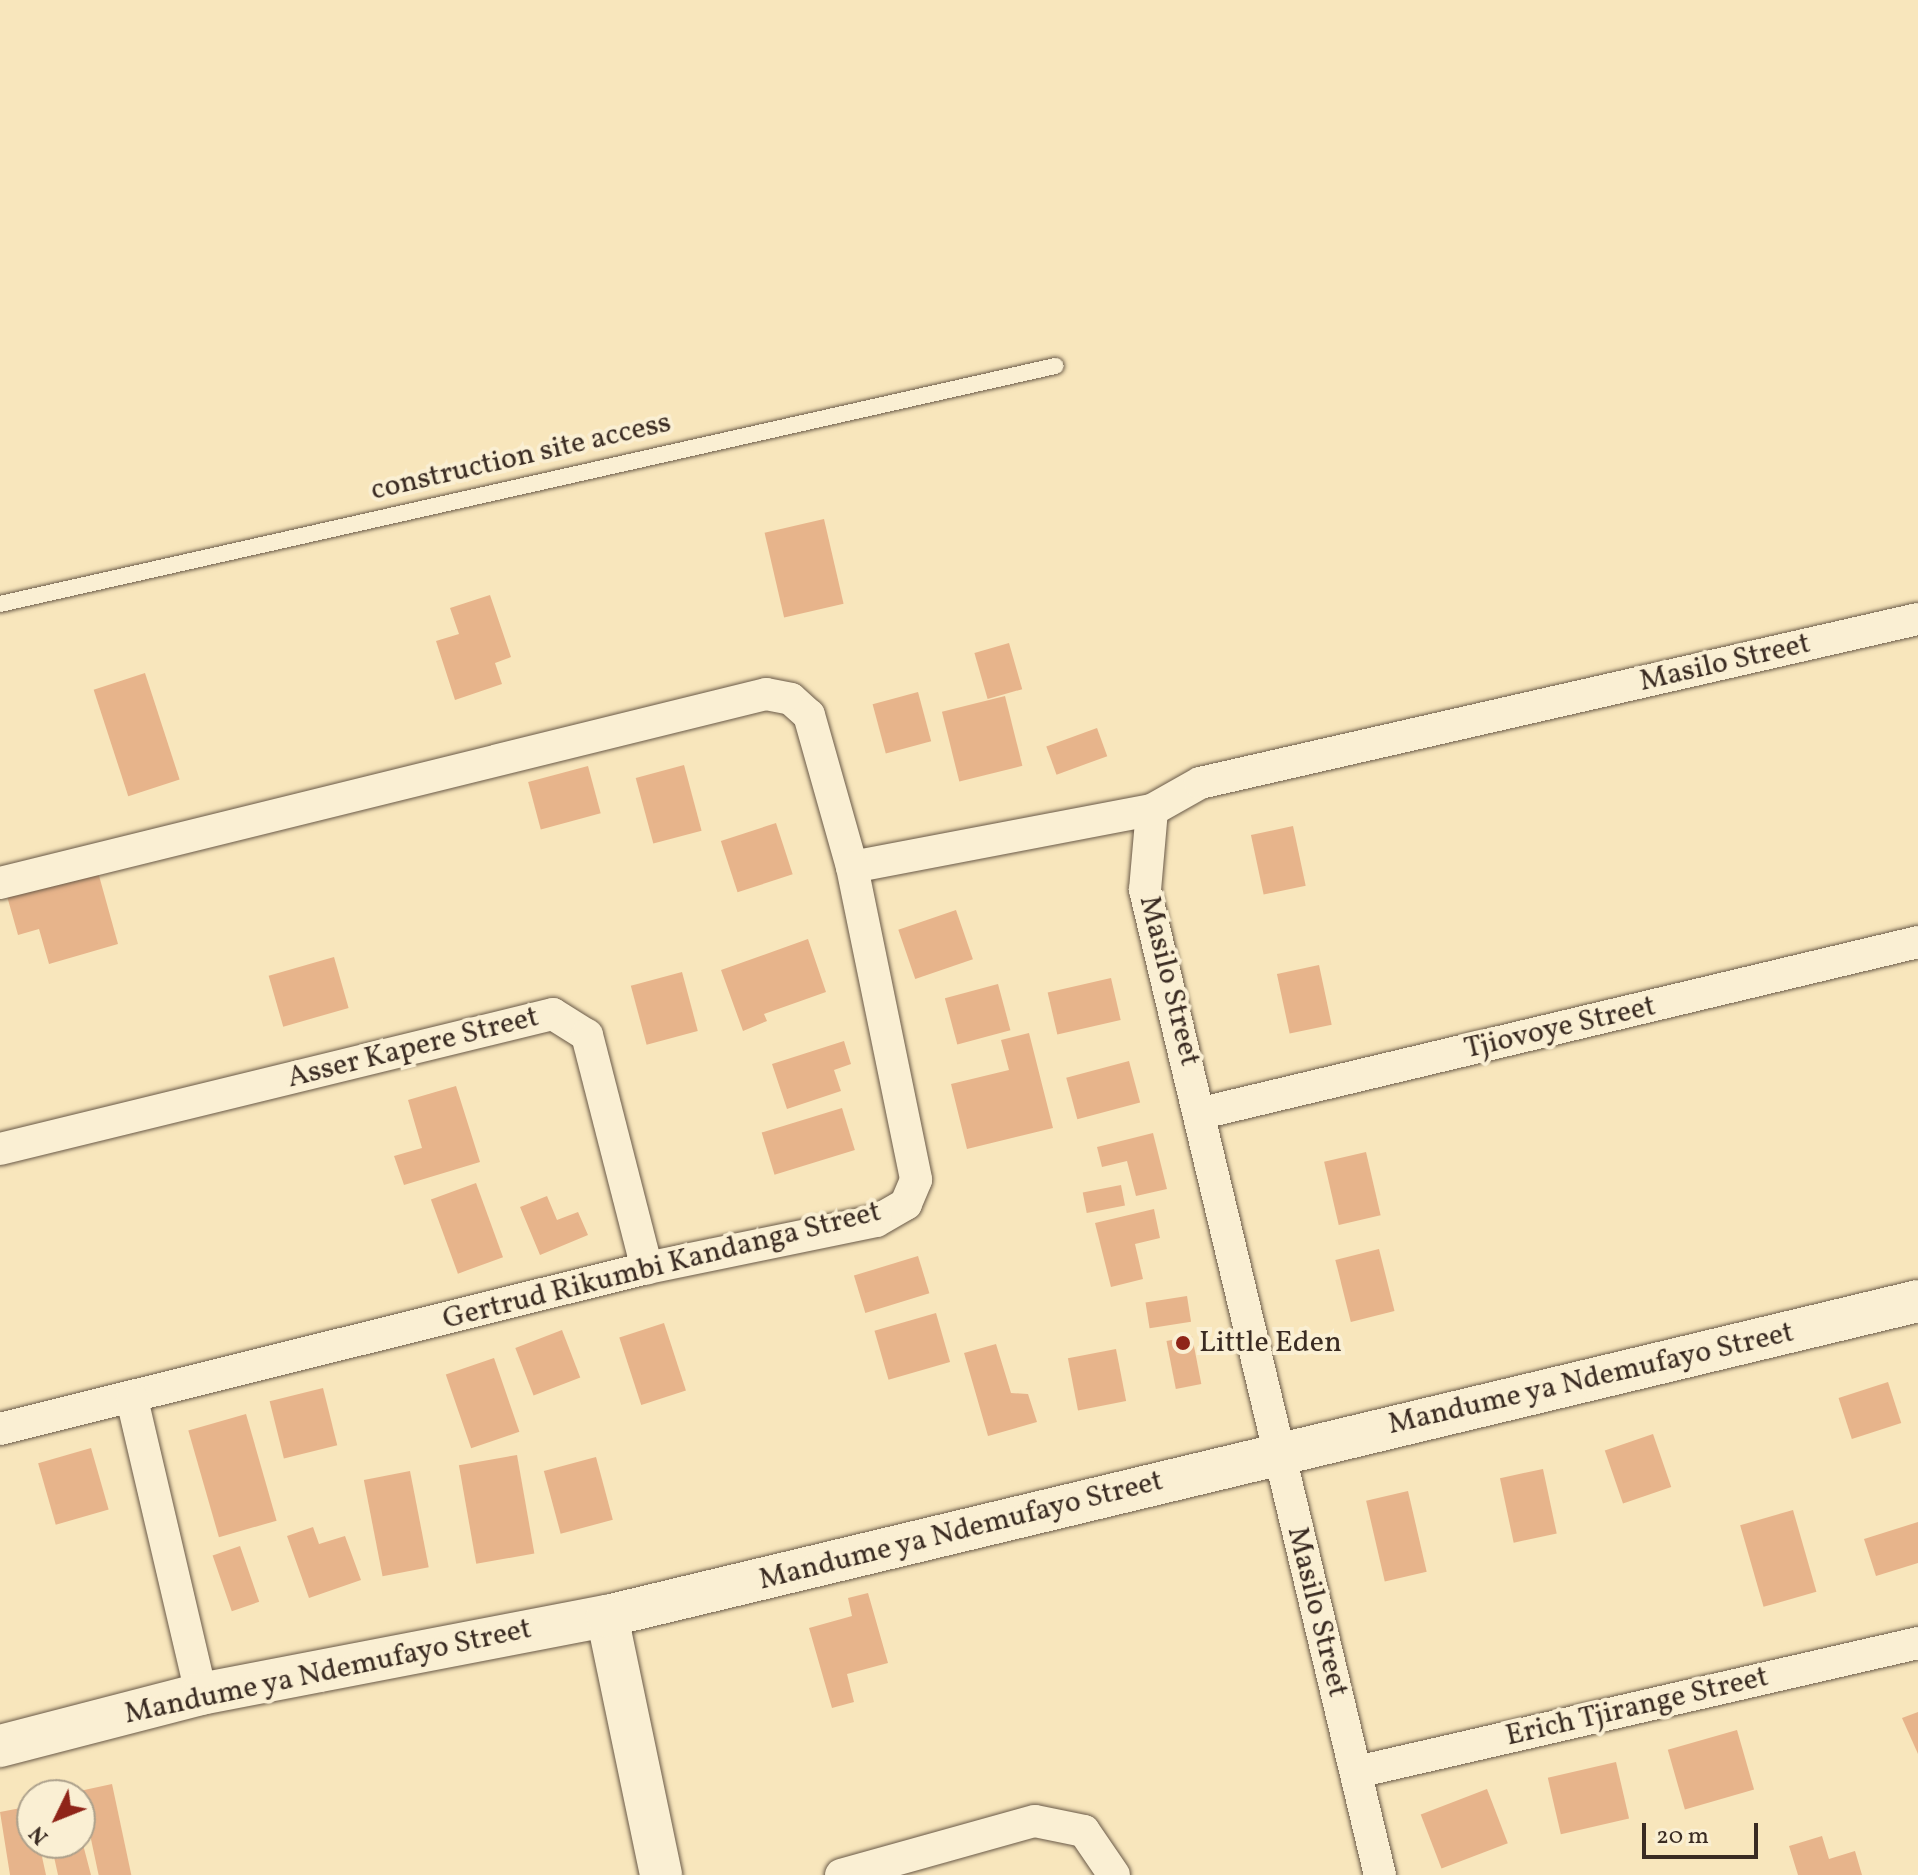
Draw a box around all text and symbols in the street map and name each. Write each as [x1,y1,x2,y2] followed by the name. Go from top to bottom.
[367,405,675,509] street label: construction site access
[1636,626,1814,700] street label: Masilo Street
[1130,892,1208,1070] street label: Masilo Street
[1461,989,1659,1067] street label: Tjiovoye Street
[284,999,542,1097] street label: Asser Kapere Street
[439,1194,885,1338] street label: Gertrud Rikumbi Kandanga Street
[1384,1315,1798,1443] street label: Mandume ya Ndemufayo Street
[1199,1325,1342,1361] place label: Little Eden
[1174,1334,1192,1352] marker: Little Eden
[755,1463,1167,1599] street label: Mandume ya Ndemufayo Street
[1278,1523,1356,1701] street label: Masilo Street
[121,1611,535,1733] street label: Mandume ya Ndemufayo Street
[1502,1659,1772,1755] street label: Erich Tjirange Street
[16,1779,96,1859] north arrow
[1646,1807,1762,1857] scale bar
[23,1818,56,1851] text: N
[1656,1820,1709,1854] text: 20 m

